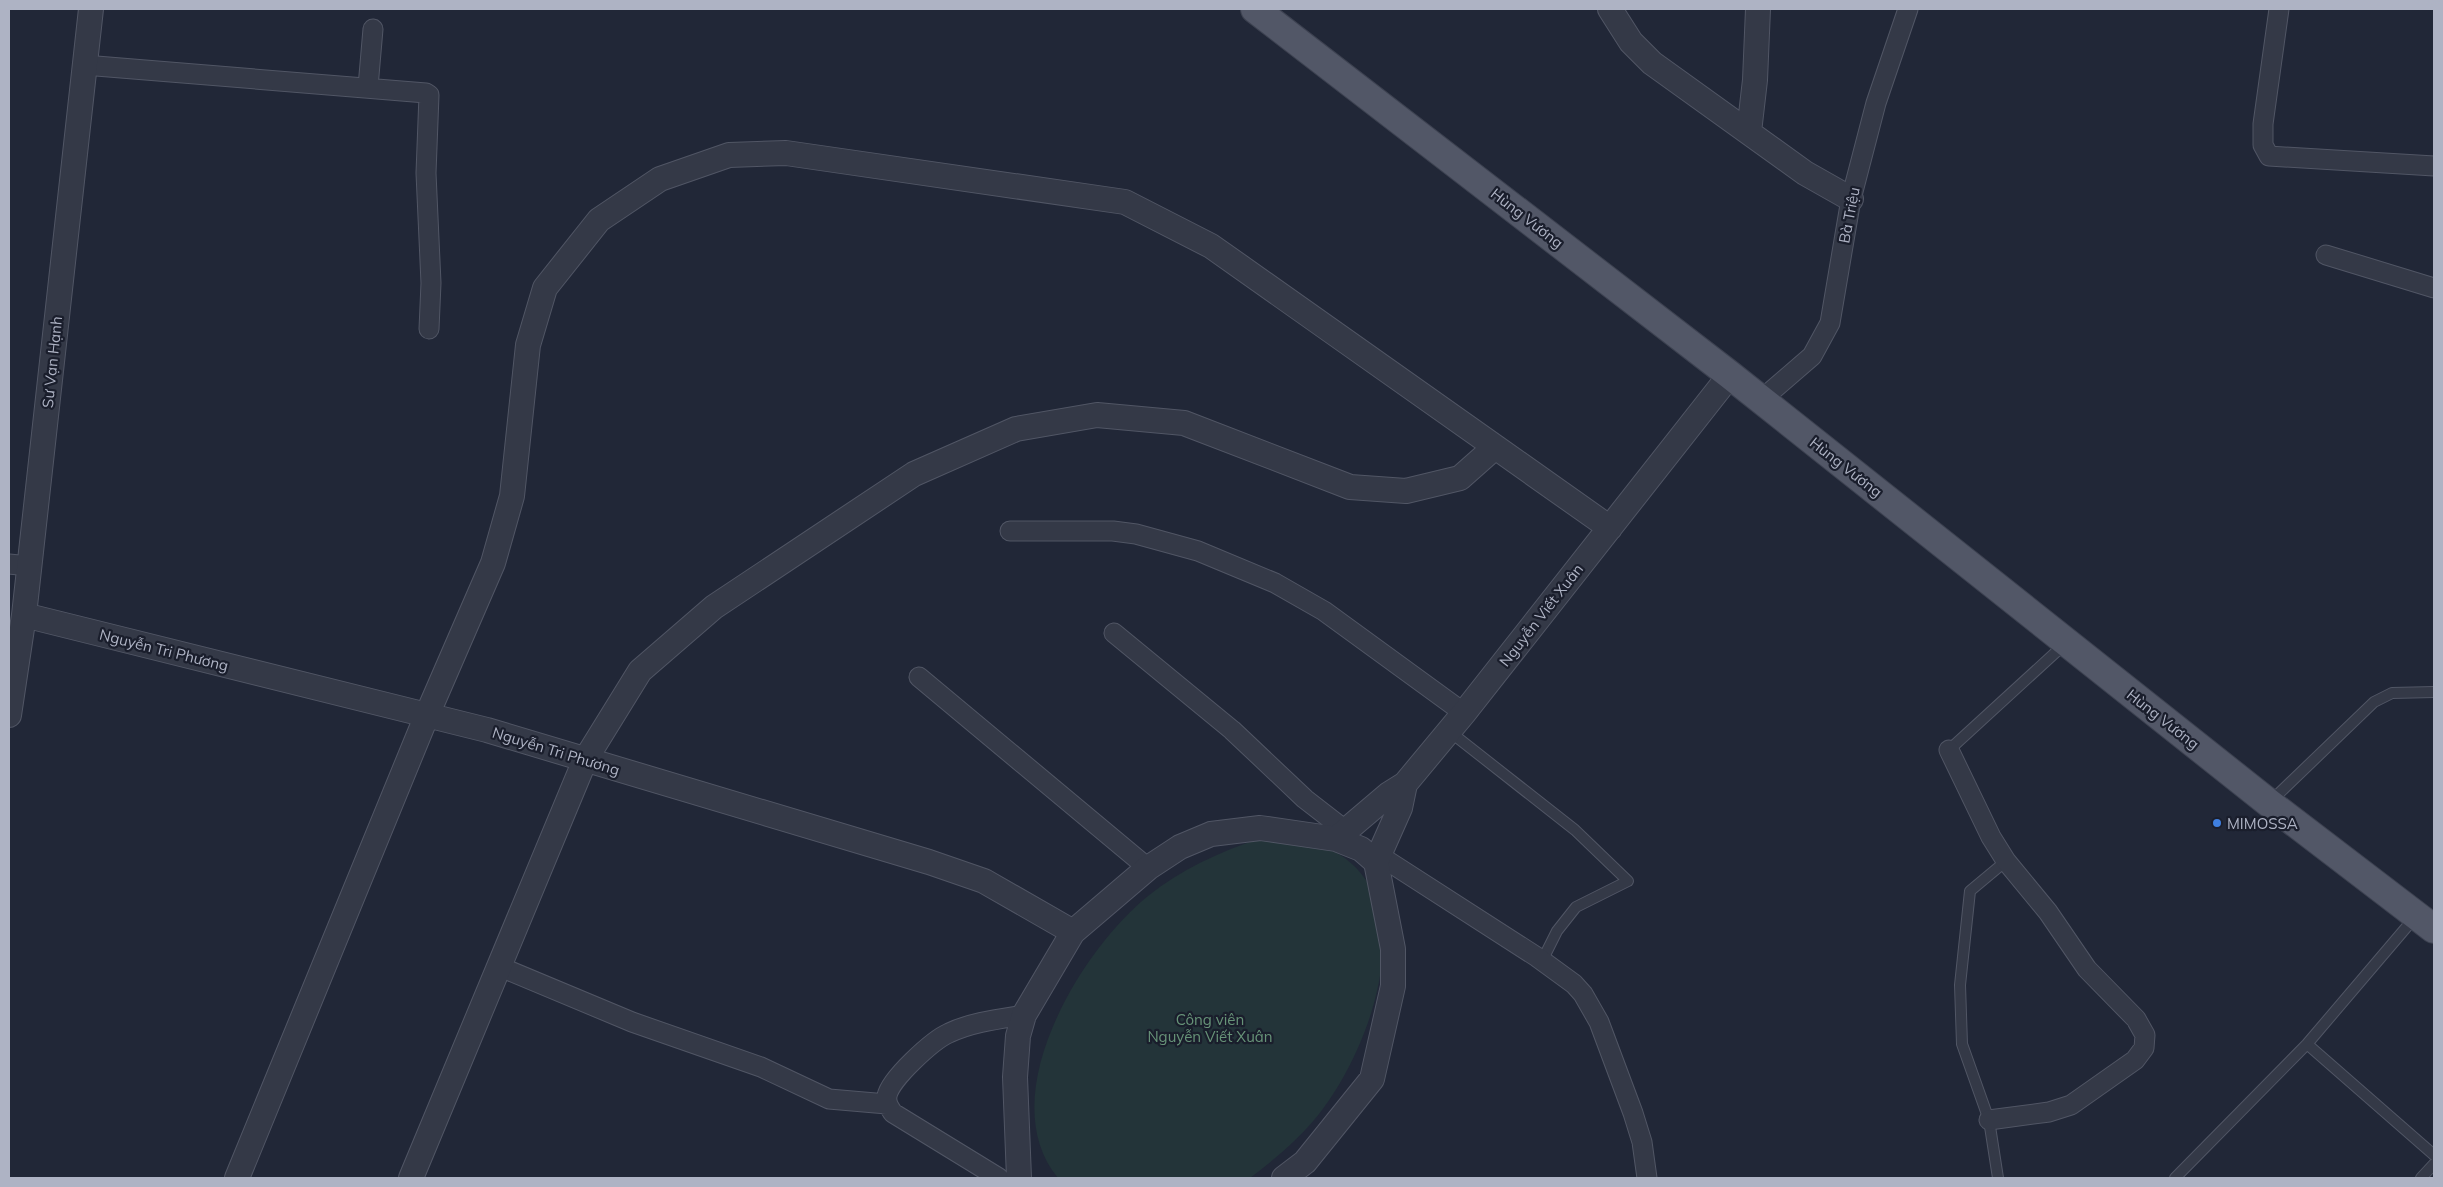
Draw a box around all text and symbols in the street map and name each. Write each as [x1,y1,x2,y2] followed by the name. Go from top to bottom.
[1487,184,1567,252] street label: Hùng Vương
[1834,185,1864,245] street label: Bà Triệu
[38,315,66,409] street label: Sư Vạn Hạnh
[1806,433,1886,501] street label: Hùng Vương
[1495,560,1587,670] street label: Nguyễn Viết Xuân
[98,625,230,675] street label: Nguyễn Tri Phương
[2123,685,2203,753] street label: Hùng Vương
[490,723,622,779] street label: Nguyễn Tri Phương
[2227,814,2298,833] place label: MIMOSSA
[2211,817,2223,829] marker: MIMOSSA
[1147,1010,1273,1046] park label: Công viên Nguyễn Viết Xuân

